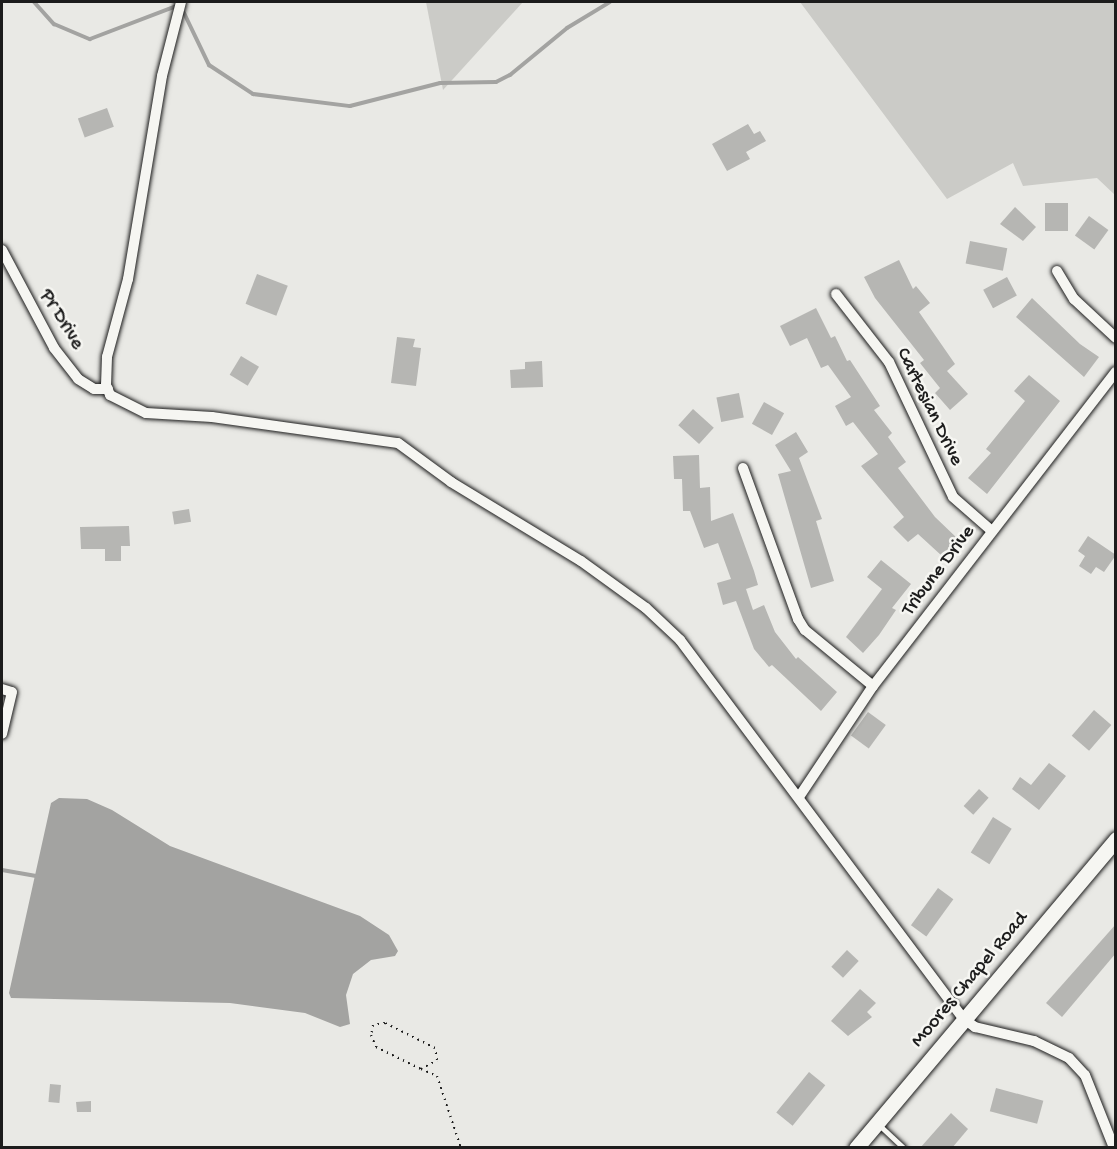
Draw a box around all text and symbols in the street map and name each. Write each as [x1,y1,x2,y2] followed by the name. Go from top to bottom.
[33,285,89,355] street label: Pr Drive
[890,344,968,470] street label: Cartesian Drive
[897,521,981,621] street label: Tribune Drive
[906,907,1034,1053] street label: Moores Chapel Road

